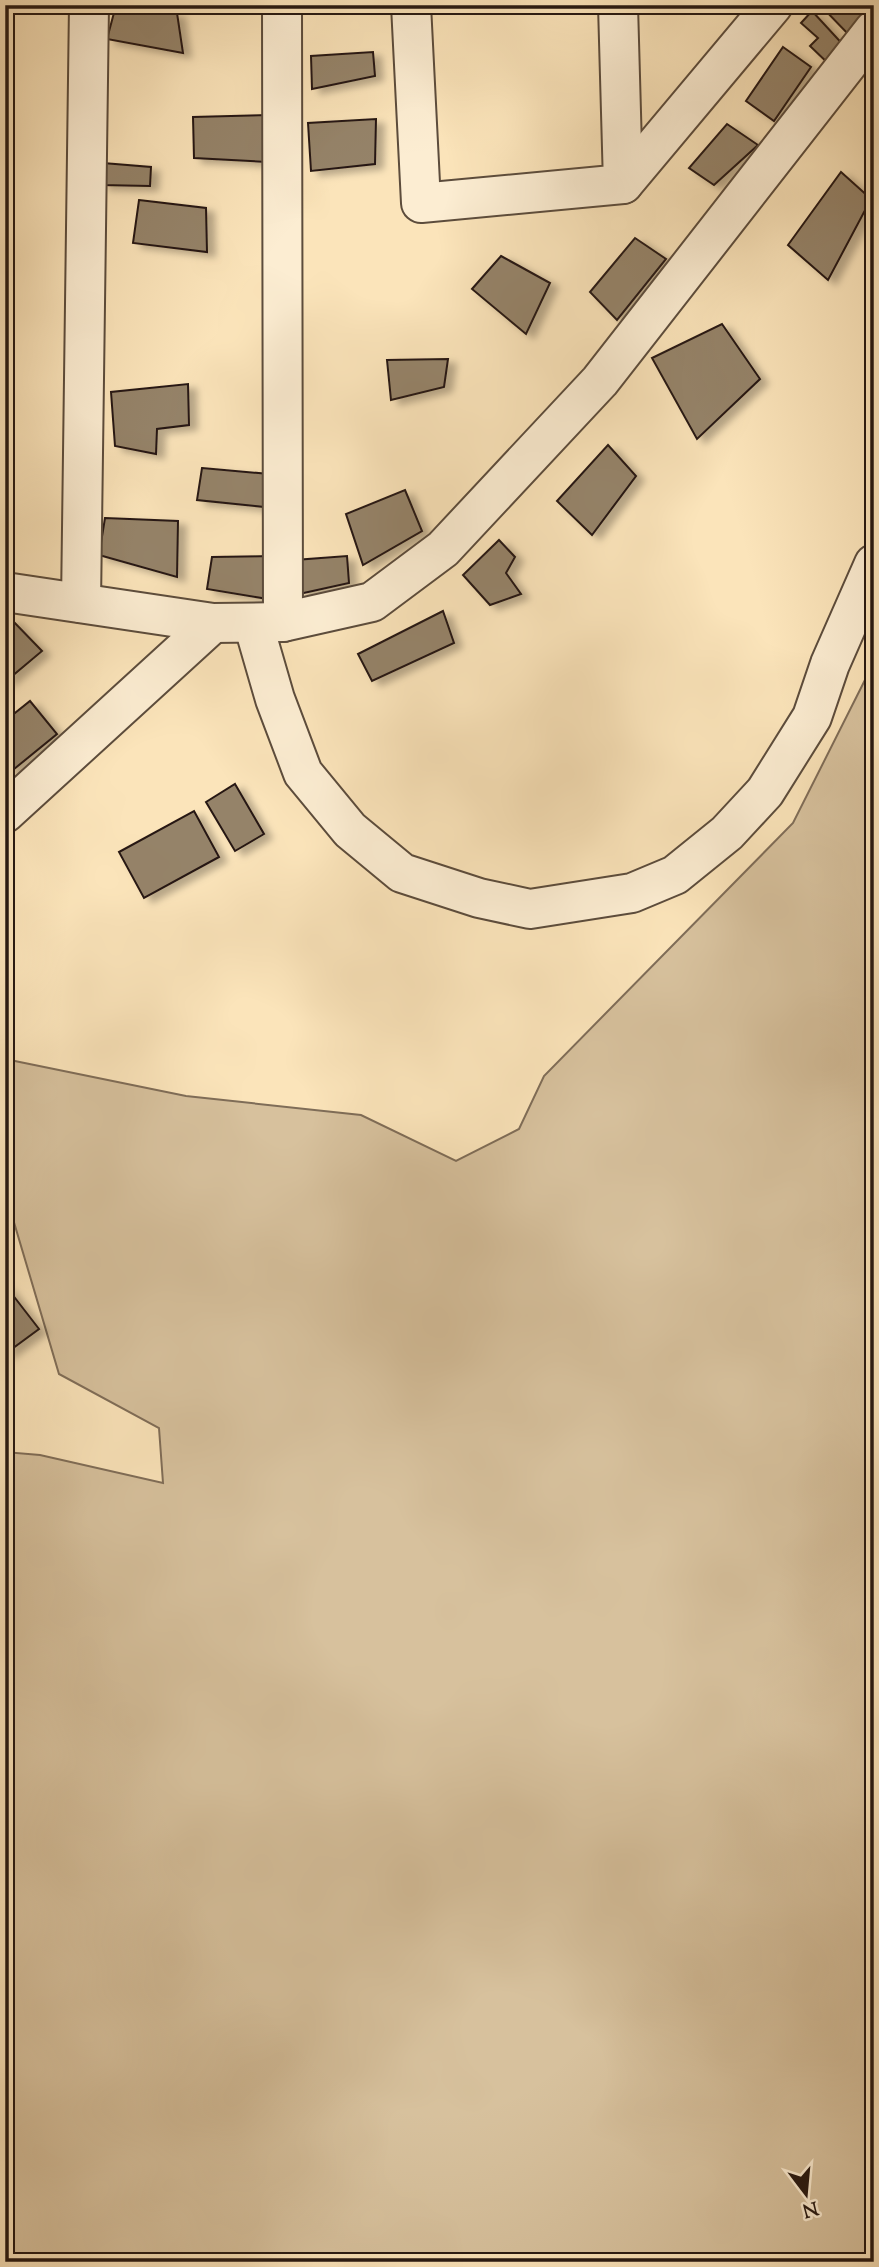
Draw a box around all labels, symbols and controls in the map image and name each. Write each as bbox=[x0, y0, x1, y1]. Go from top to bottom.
north arrow bbox=[770, 2158, 840, 2228]
text: N bbox=[799, 2193, 821, 2223]

